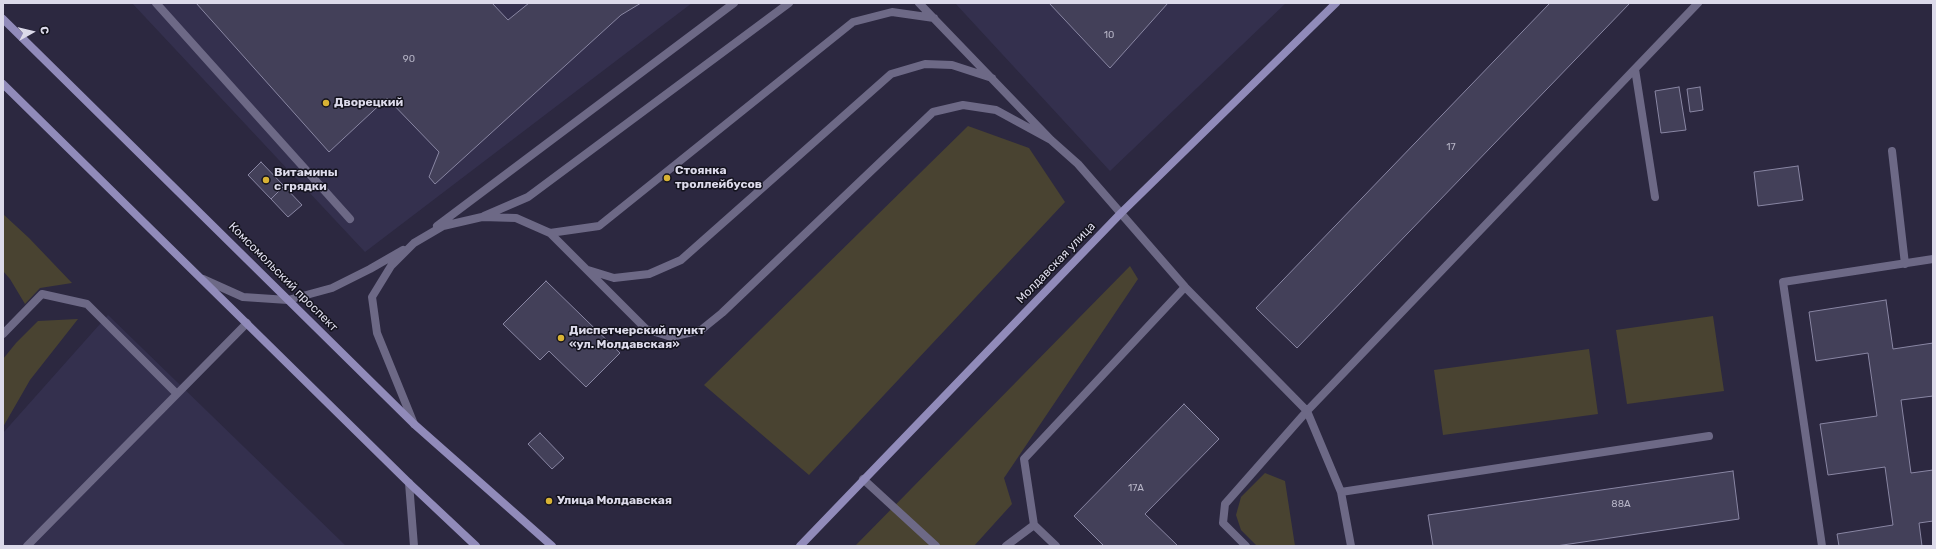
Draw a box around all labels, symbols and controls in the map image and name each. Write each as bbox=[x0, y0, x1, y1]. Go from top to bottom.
north arrow bbox=[12, 12, 52, 52]
text: С bbox=[37, 26, 51, 35]
house number: 10 bbox=[1104, 29, 1114, 41]
house number: 90 bbox=[403, 53, 415, 65]
place label: Дворецкий bbox=[334, 96, 403, 110]
marker: Дворецкий bbox=[321, 98, 331, 108]
house number: 17 bbox=[1446, 141, 1456, 153]
place label: Стоянка троллейбусов bbox=[675, 164, 762, 192]
place label: Витамины с грядки bbox=[274, 166, 338, 194]
marker: Стоянка троллейбусов bbox=[662, 173, 672, 183]
marker: Витамины с грядки bbox=[261, 175, 271, 185]
street label: Комсомольский проспект bbox=[225, 219, 341, 335]
street label: Молдавская улица bbox=[1013, 219, 1099, 307]
place label: Диспетчерский пункт «ул. Молдавская» bbox=[569, 324, 705, 352]
marker: Диспетчерский пункт «ул. Молдавская» bbox=[556, 333, 566, 343]
house number: 17А bbox=[1128, 482, 1144, 494]
place label: Улица Молдавская bbox=[557, 494, 672, 508]
marker: Улица Молдавская bbox=[544, 496, 554, 506]
house number: 88А bbox=[1611, 498, 1631, 510]

